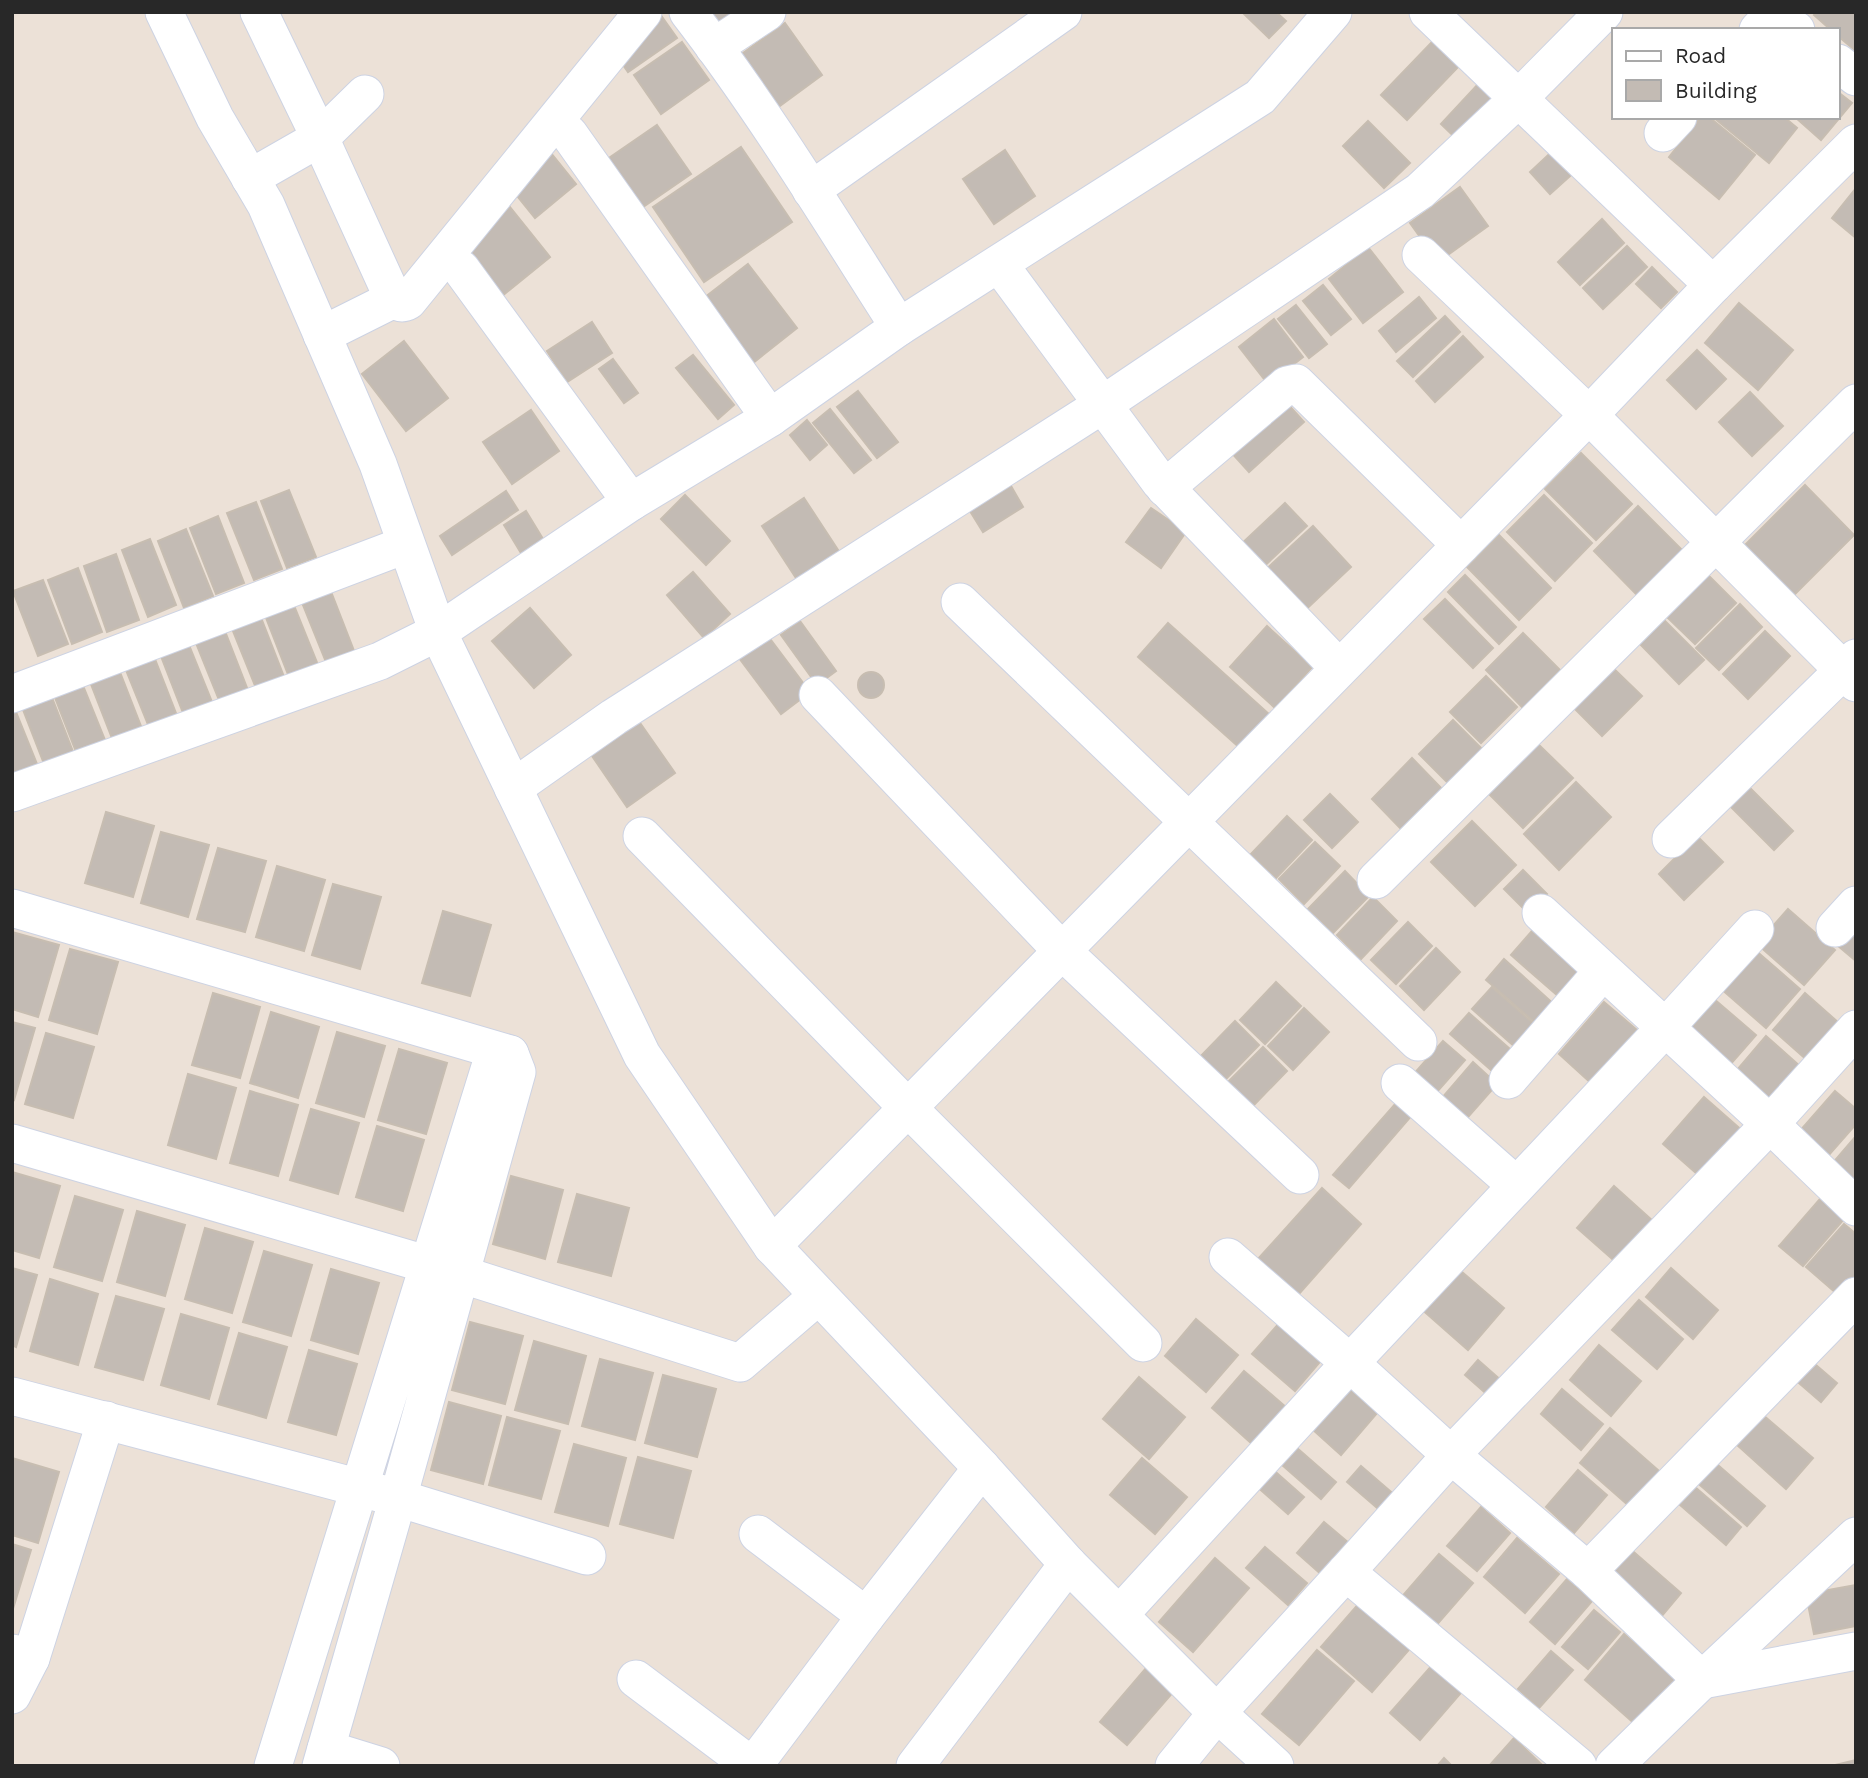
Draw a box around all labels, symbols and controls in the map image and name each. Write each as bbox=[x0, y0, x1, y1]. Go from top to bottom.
legend bbox=[1612, 28, 1840, 119]
text: Road bbox=[1675, 43, 1726, 68]
text: Building bbox=[1675, 78, 1757, 103]

